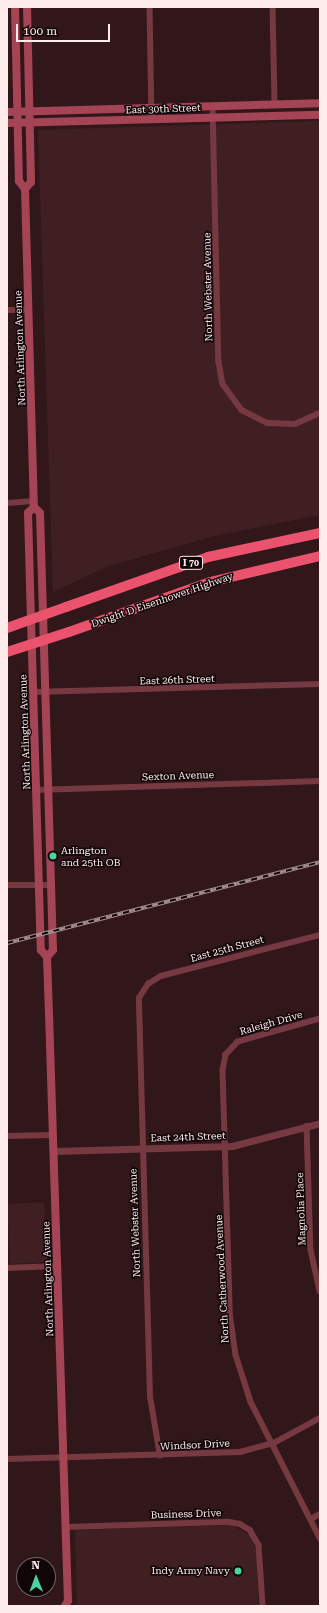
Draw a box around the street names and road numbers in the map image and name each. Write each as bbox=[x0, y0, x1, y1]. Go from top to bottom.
street label: East 30th Street bbox=[125, 102, 201, 116]
street label: North Webster Avenue bbox=[201, 232, 215, 342]
street label: North Arlington Avenue bbox=[12, 290, 28, 406]
road number: I 70 bbox=[179, 556, 203, 570]
street label: Dwight D Eisenhower Highway bbox=[89, 570, 235, 630]
street label: East 26th Street bbox=[139, 673, 215, 687]
street label: North Arlington Avenue bbox=[17, 674, 33, 790]
street label: Sexton Avenue bbox=[142, 769, 214, 783]
street label: East 25th Street bbox=[189, 933, 265, 965]
street label: Raleigh Drive bbox=[238, 1008, 304, 1038]
street label: East 24th Street bbox=[150, 1130, 226, 1144]
street label: North Webster Avenue bbox=[127, 1168, 143, 1278]
street label: Magnolia Place bbox=[294, 1172, 308, 1246]
street label: North Catherwood Avenue bbox=[213, 1214, 231, 1344]
street label: North Arlington Avenue bbox=[40, 1221, 56, 1337]
street label: Windsor Drive bbox=[160, 1437, 230, 1453]
street label: Business Drive bbox=[150, 1507, 222, 1521]

